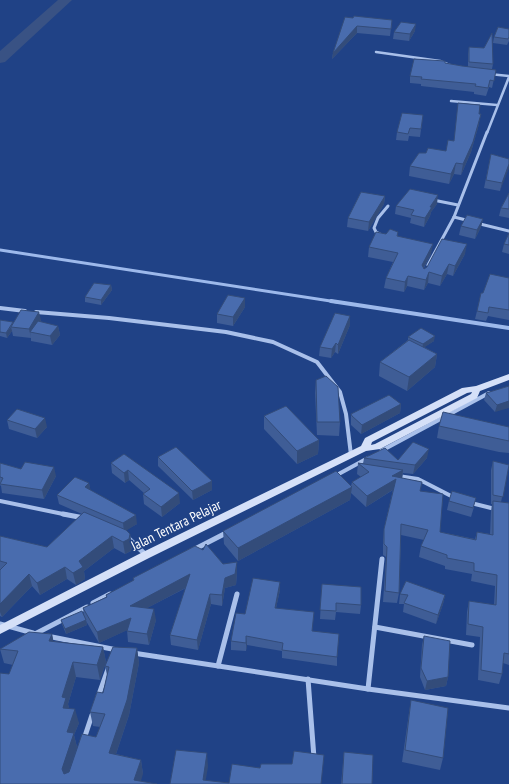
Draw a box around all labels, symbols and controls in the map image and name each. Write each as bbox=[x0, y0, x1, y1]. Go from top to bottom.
street label: Jalan Tentara Pelajar bbox=[127, 495, 224, 555]

